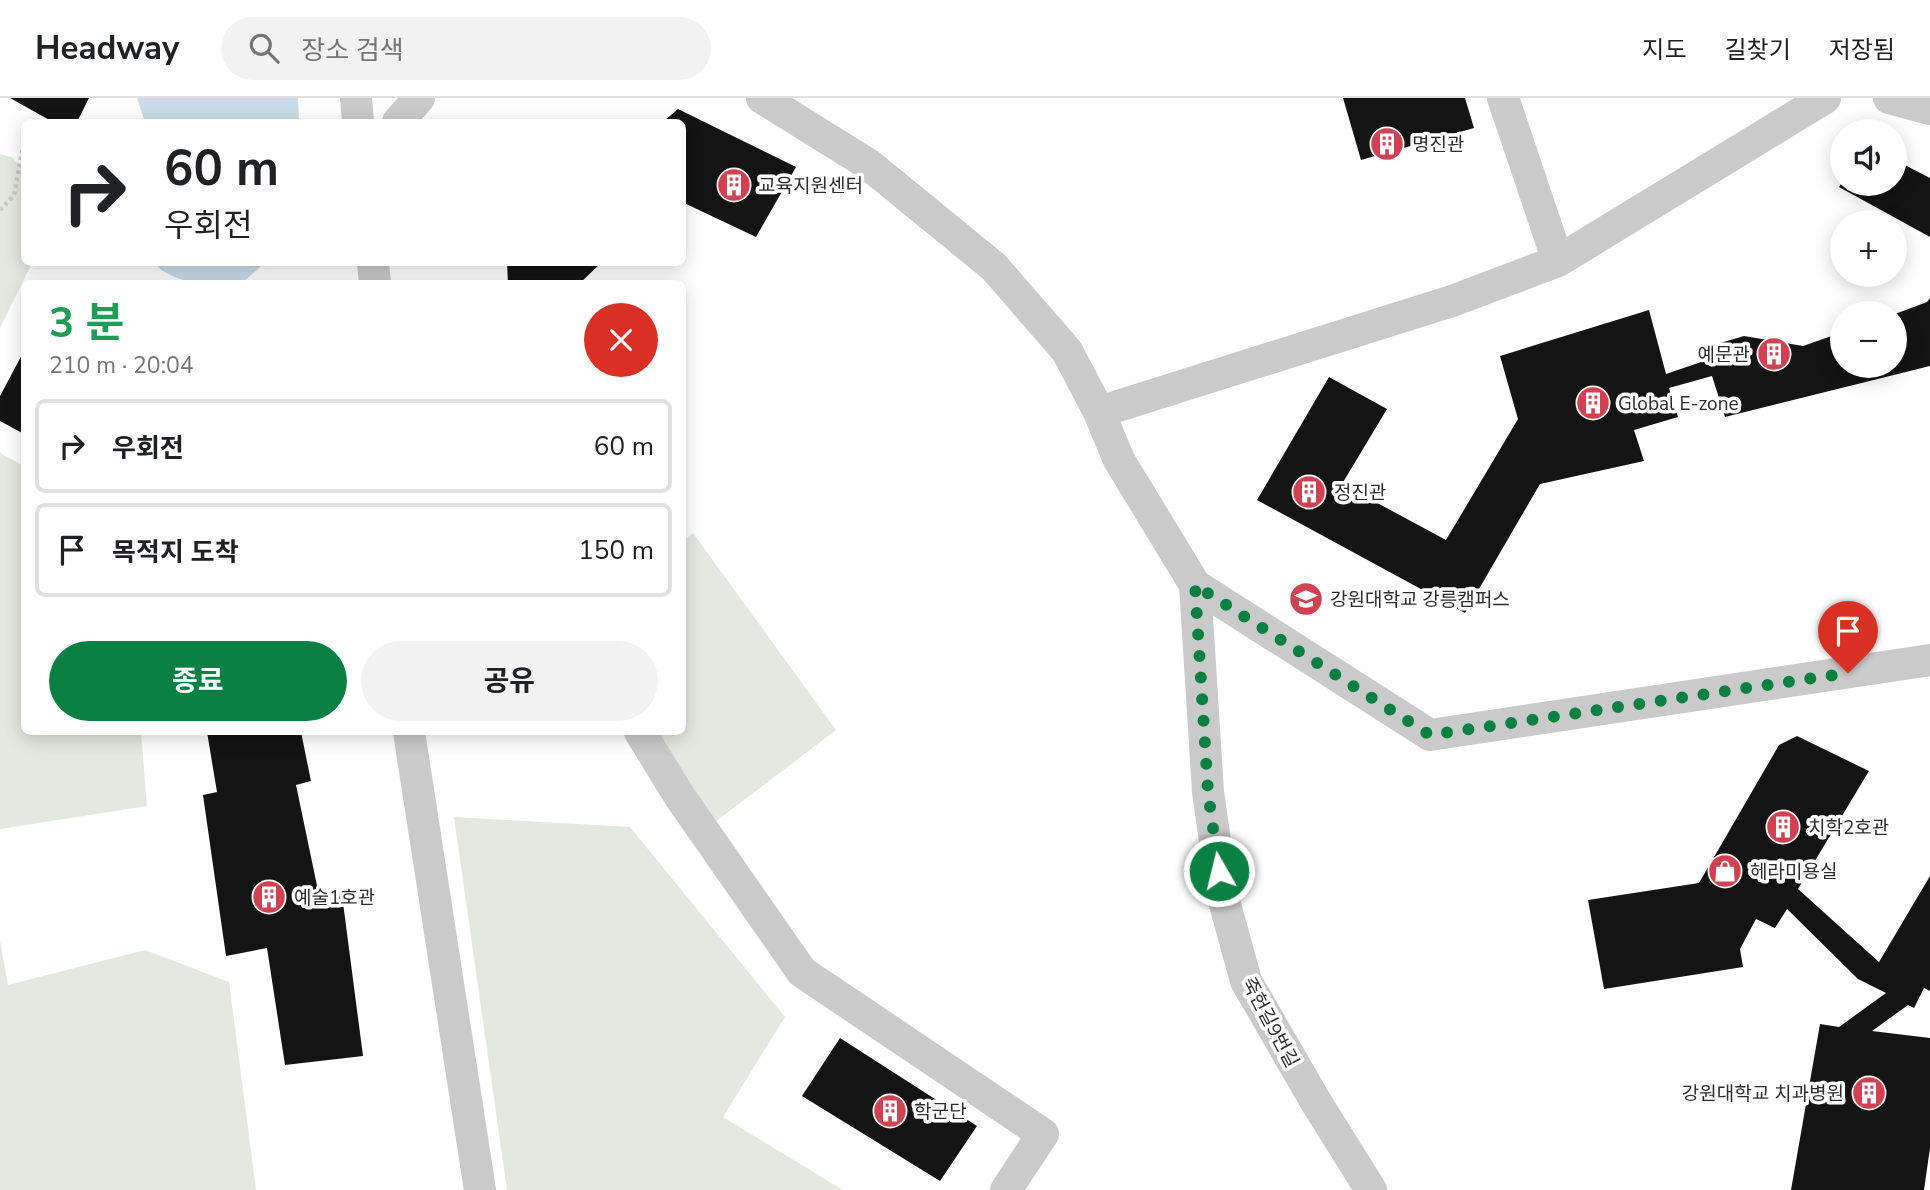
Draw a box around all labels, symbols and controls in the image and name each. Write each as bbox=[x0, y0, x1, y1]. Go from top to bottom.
search box bbox=[221, 17, 711, 80]
text: Headway bbox=[35, 26, 179, 71]
icon: search bbox=[245, 29, 283, 67]
text: 장소 검색 bbox=[301, 33, 404, 68]
text: 지도 bbox=[1642, 34, 1687, 66]
text: 길찾기 bbox=[1725, 34, 1791, 66]
text: 저장됨 bbox=[1829, 34, 1895, 66]
map controls bbox=[1830, 119, 1907, 378]
button: sound bbox=[1830, 119, 1907, 196]
building icon: 명진관 bbox=[1368, 125, 1406, 163]
place label: 명진관 bbox=[1412, 132, 1464, 158]
text: 60 m bbox=[164, 135, 279, 202]
icon: right bbox=[49, 147, 140, 238]
building icon: 교육지원센터 bbox=[715, 166, 753, 204]
place label: 교육지원센터 bbox=[758, 173, 863, 199]
text: 우회전 bbox=[164, 204, 252, 247]
button: + bbox=[1830, 210, 1907, 287]
text: 3 분 bbox=[49, 295, 124, 352]
button: − bbox=[1830, 301, 1907, 378]
button: close bbox=[584, 303, 658, 377]
building icon: 예문관 bbox=[1755, 335, 1793, 373]
place label: 예문관 bbox=[1698, 342, 1750, 368]
text: 210 m · 20:04 bbox=[49, 350, 194, 381]
building icon: Global E-zone bbox=[1574, 384, 1612, 422]
place label: Global E-zone bbox=[1618, 391, 1739, 417]
icon: right bbox=[53, 427, 91, 465]
text: 60 m bbox=[594, 429, 654, 464]
text: 우회전 bbox=[112, 431, 184, 466]
building icon: 정진관 bbox=[1290, 473, 1328, 511]
place label: 정진관 bbox=[1334, 480, 1386, 506]
icon: arrive bbox=[53, 531, 91, 569]
text: 150 m bbox=[578, 533, 654, 568]
text: 목적지 도착 bbox=[112, 535, 239, 570]
school or university icon: 강원대학교 강릉캠퍼스 bbox=[1287, 580, 1325, 618]
place label: 강원대학교 강릉캠퍼스 bbox=[1330, 587, 1510, 613]
pin bbox=[1818, 601, 1878, 673]
icon: arrive bbox=[1829, 612, 1867, 650]
button: 종료 bbox=[49, 641, 347, 721]
button: 공유 bbox=[361, 641, 658, 721]
building icon: 치학2호관 bbox=[1764, 808, 1802, 846]
place label: 치학2호관 bbox=[1808, 815, 1889, 841]
position arrow bbox=[1182, 834, 1256, 908]
shop icon: 헤라미용실 bbox=[1706, 852, 1744, 890]
place label: 헤라미용실 bbox=[1750, 859, 1837, 885]
building icon: 예술1호관 bbox=[250, 878, 288, 916]
place label: 예술1호관 bbox=[294, 885, 375, 911]
street label: 죽헌길9번길 bbox=[1235, 973, 1305, 1072]
building icon: 강원대학교 치과병원 bbox=[1850, 1074, 1888, 1112]
place label: 강원대학교 치과병원 bbox=[1682, 1081, 1844, 1107]
building icon: 학군단 bbox=[871, 1092, 909, 1130]
place label: 학군단 bbox=[914, 1099, 967, 1125]

